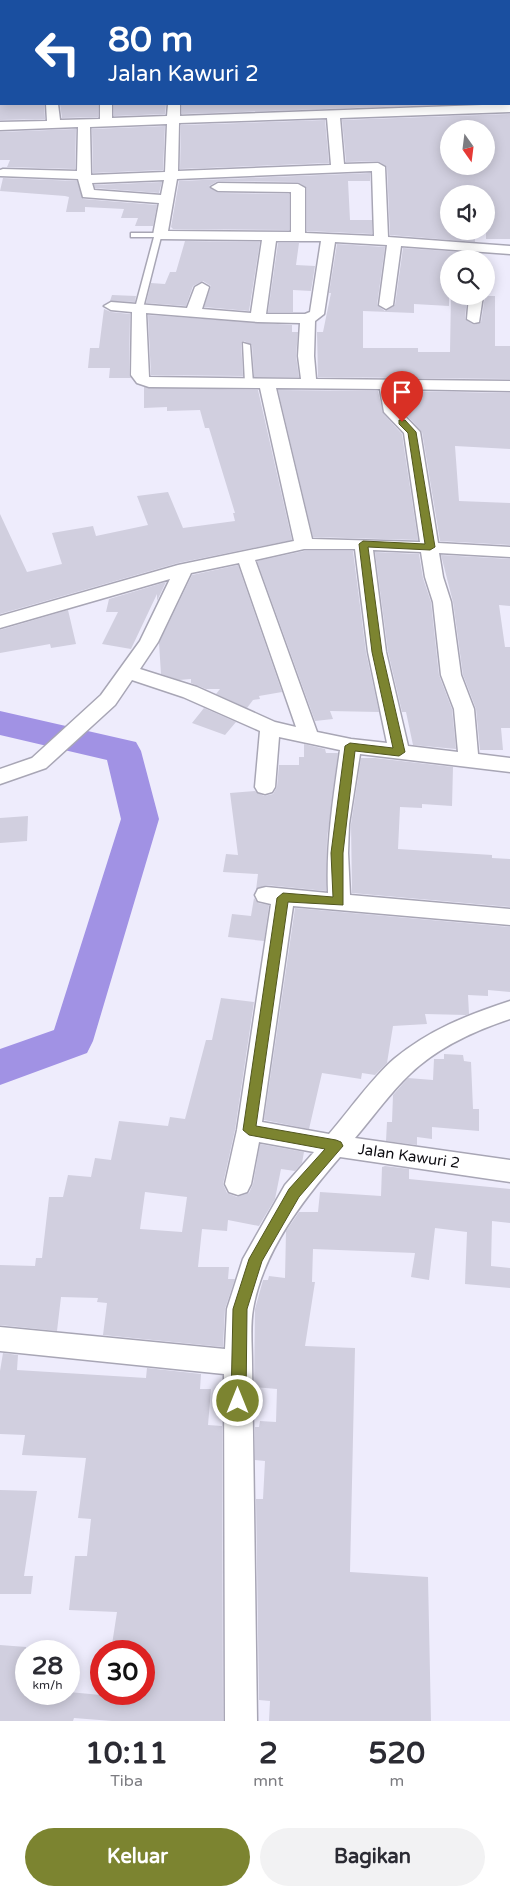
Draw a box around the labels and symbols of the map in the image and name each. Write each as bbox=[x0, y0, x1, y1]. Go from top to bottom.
north arrow bbox=[440, 120, 495, 175]
pin bbox=[381, 371, 423, 422]
street label: Jalan Kawuri 2 bbox=[357, 1140, 461, 1172]
position arrow bbox=[211, 1374, 263, 1426]
speed limit sign: 30 bbox=[90, 1640, 155, 1705]

